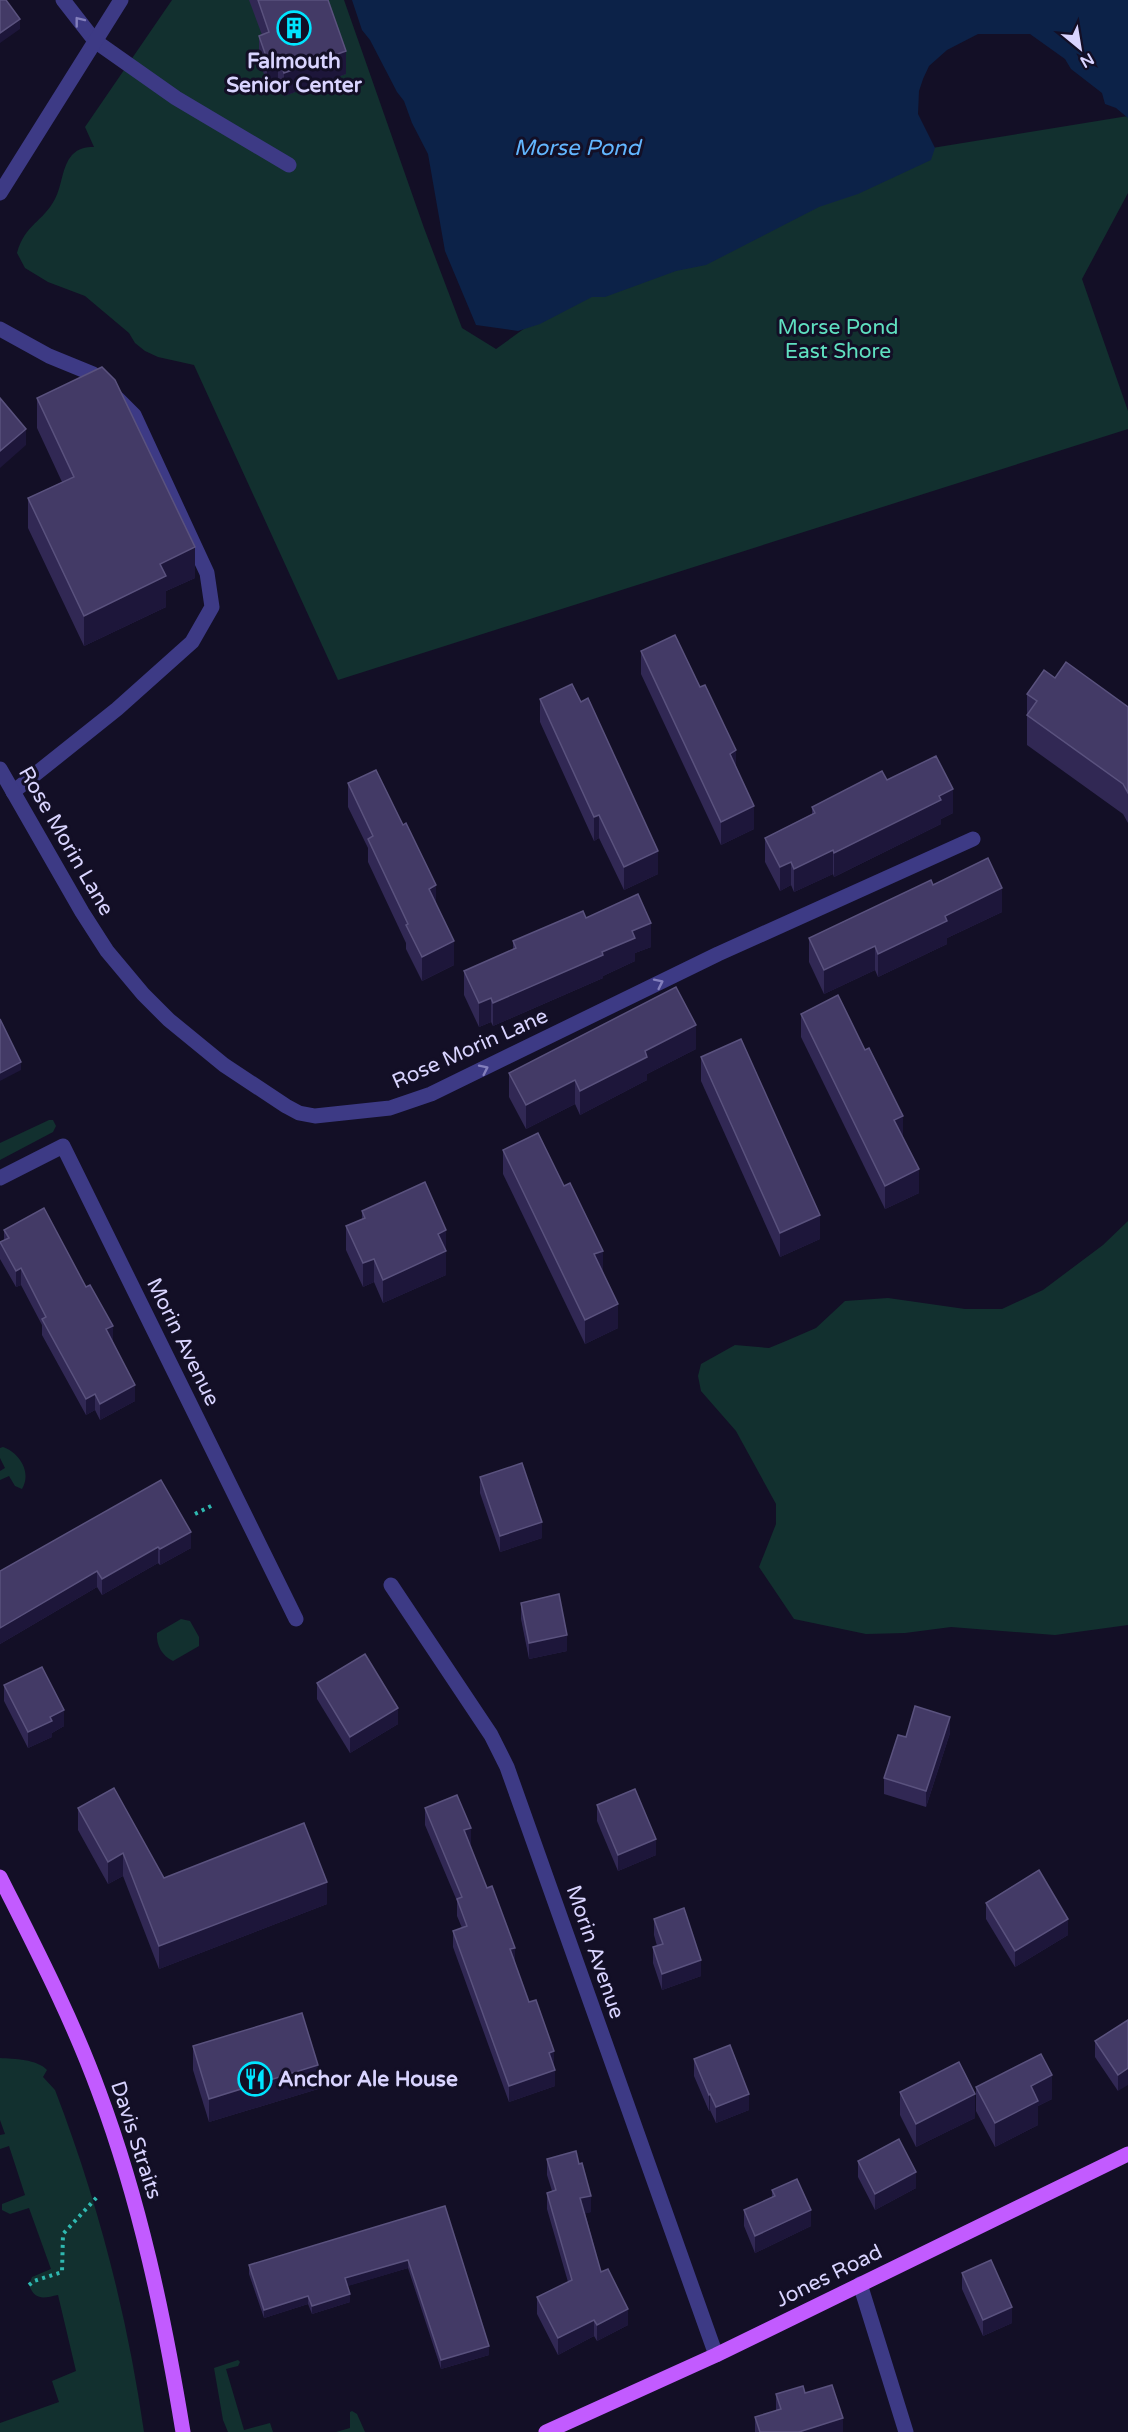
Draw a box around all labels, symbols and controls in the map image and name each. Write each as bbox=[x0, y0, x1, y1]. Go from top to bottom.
building icon: Falmouth Senior Center bbox=[276, 10, 312, 46]
one-way arrow bbox=[76, 16, 87, 27]
north arrow bbox=[1050, 18, 1110, 78]
text: N bbox=[1076, 48, 1098, 72]
place label: Falmouth Senior Center bbox=[226, 49, 363, 98]
water label: Morse Pond bbox=[514, 135, 643, 161]
park label: Morse Pond East Shore bbox=[778, 315, 898, 364]
street label: Rose Morin Lane bbox=[13, 762, 119, 920]
one-way arrow bbox=[653, 979, 664, 991]
street label: Rose Morin Lane bbox=[388, 1003, 552, 1095]
one-way arrow bbox=[478, 1064, 489, 1076]
street label: Morin Avenue bbox=[141, 1274, 225, 1410]
street label: Morin Avenue bbox=[560, 1882, 630, 2022]
restaurant icon: Anchor Ale House bbox=[237, 2061, 273, 2097]
place label: Anchor Ale House bbox=[278, 2067, 458, 2092]
street label: Davis Straits bbox=[105, 2078, 167, 2202]
street label: Jones Road bbox=[772, 2239, 886, 2313]

